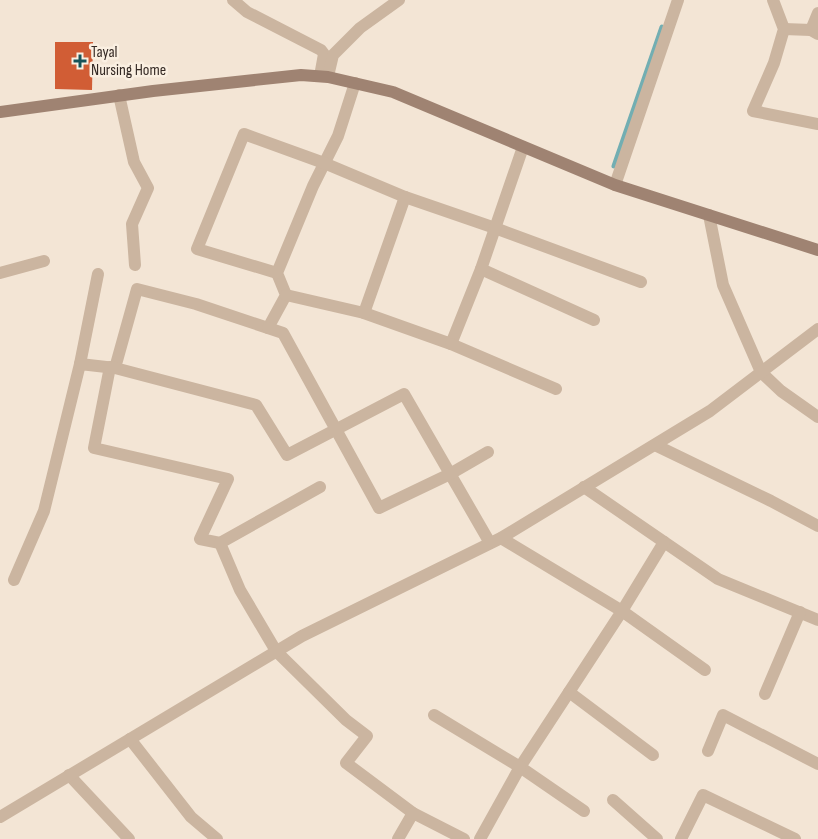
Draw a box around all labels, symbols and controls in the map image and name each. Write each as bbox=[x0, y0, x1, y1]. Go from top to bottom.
place label: Tayal Nursing Home bbox=[91, 43, 166, 80]
marker: Tayal Nursing Home bbox=[73, 54, 87, 68]

